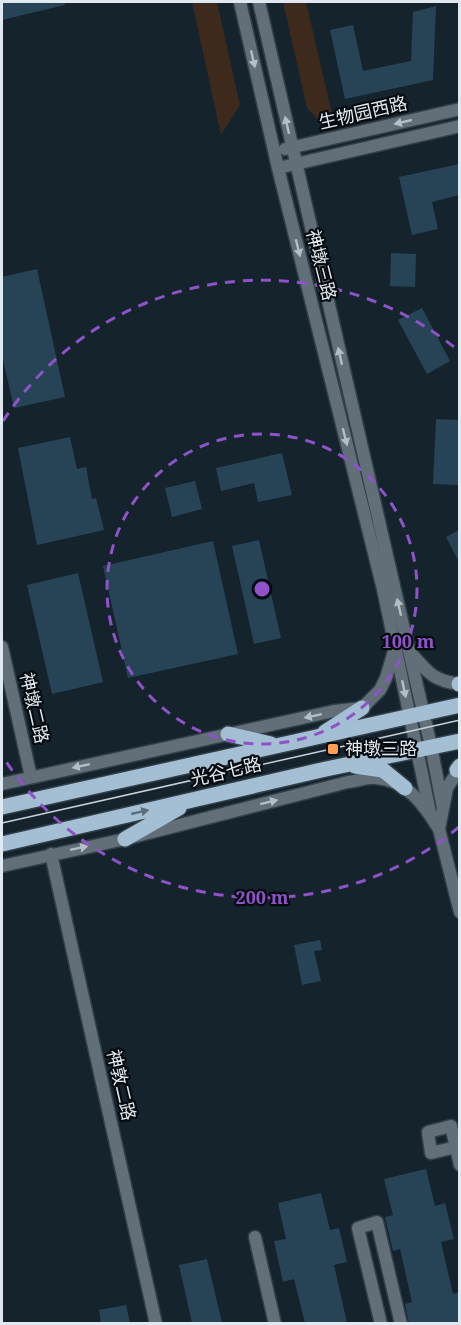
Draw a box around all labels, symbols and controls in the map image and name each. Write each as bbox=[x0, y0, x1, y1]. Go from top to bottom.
one-way arrow bbox=[249, 49, 258, 68]
street label: 生物园西路 bbox=[316, 90, 409, 134]
one-way arrow bbox=[281, 116, 291, 134]
one-way arrow bbox=[393, 118, 412, 127]
street label: 神墩三路 bbox=[302, 227, 342, 303]
one-way arrow bbox=[293, 239, 303, 257]
one-way arrow bbox=[335, 347, 345, 365]
one-way arrow bbox=[341, 428, 351, 447]
centre of rings bbox=[252, 579, 272, 599]
one-way arrow bbox=[393, 598, 403, 616]
text: 100 m bbox=[382, 629, 435, 653]
street label: 神墩二路 bbox=[15, 670, 55, 746]
one-way arrow bbox=[400, 679, 409, 698]
one-way arrow bbox=[303, 712, 322, 721]
place label: 神墩三路 bbox=[345, 736, 417, 760]
marker: 神墩三路 bbox=[326, 742, 340, 756]
street label: 光谷七路 bbox=[188, 751, 264, 791]
one-way arrow bbox=[72, 762, 90, 772]
one-way arrow bbox=[259, 797, 278, 807]
one-way arrow bbox=[131, 807, 150, 816]
one-way arrow bbox=[70, 843, 89, 852]
text: 200 m bbox=[236, 885, 289, 909]
street label: 神敦二路 bbox=[102, 1047, 142, 1123]

